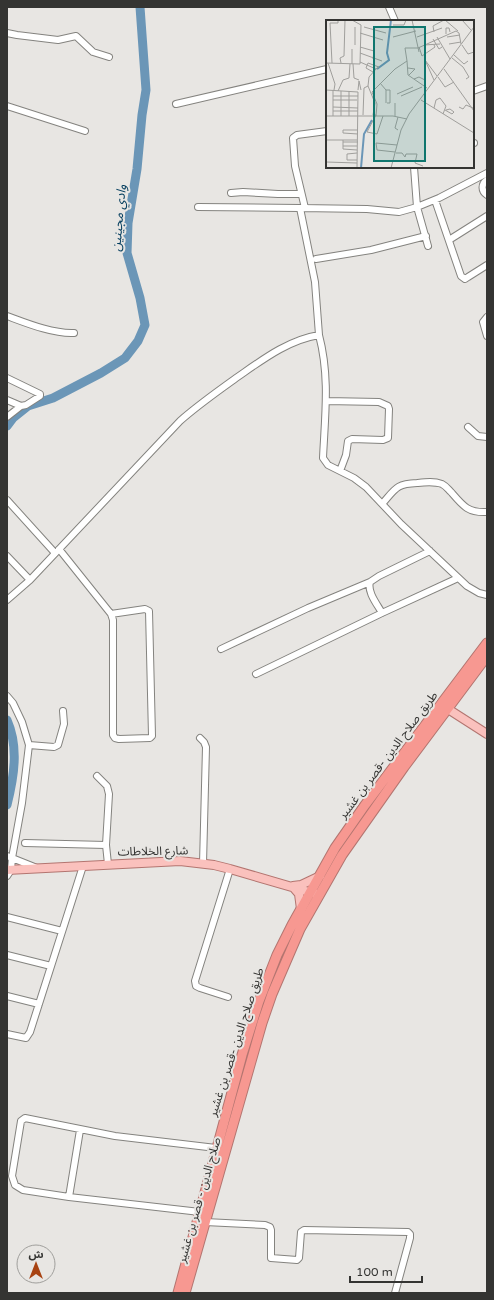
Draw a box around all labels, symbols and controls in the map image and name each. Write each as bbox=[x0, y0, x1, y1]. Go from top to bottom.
inset map bbox=[326, 20, 474, 168]
water label: وادي مجينين bbox=[108, 184, 132, 252]
street label: طريق صلاح الدين -قصر بن غشير bbox=[335, 689, 442, 823]
street label: شارع الخلاطات bbox=[117, 843, 189, 861]
street label: طريق صلاح الدين -قصر بن غشير bbox=[205, 966, 269, 1120]
street label: صلاح الدين - قصر بن غشير bbox=[174, 1136, 226, 1266]
north arrow bbox=[16, 1244, 56, 1284]
text: ش bbox=[28, 1248, 44, 1261]
scale bar bbox=[350, 1258, 422, 1284]
text: 100 m bbox=[356, 1265, 393, 1279]

